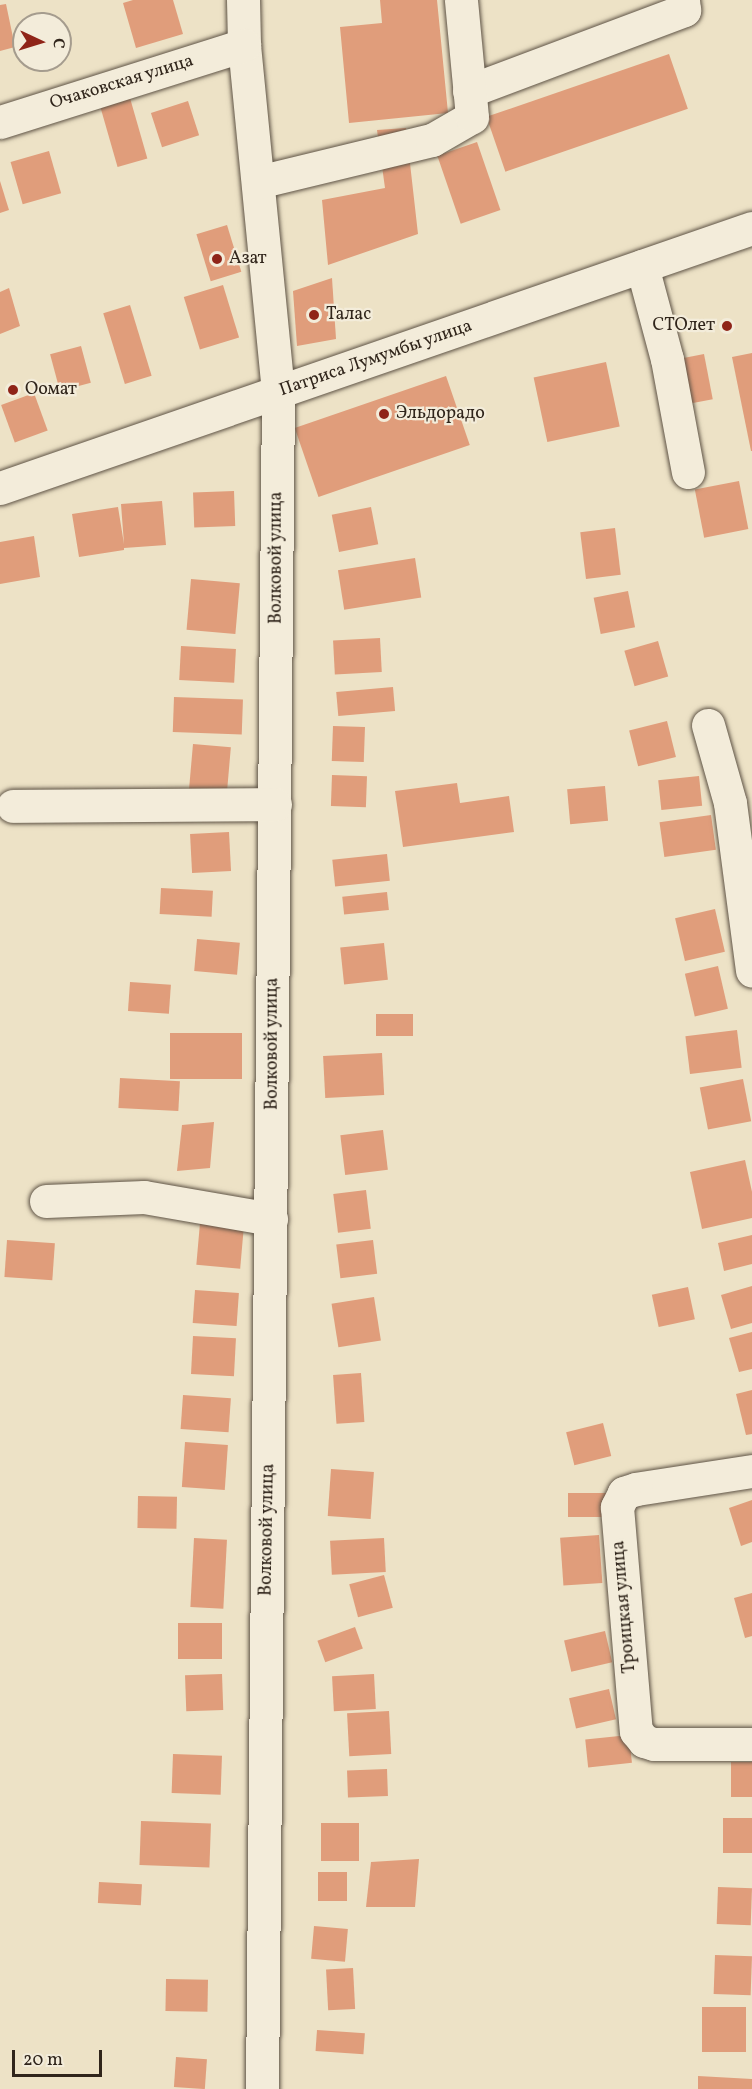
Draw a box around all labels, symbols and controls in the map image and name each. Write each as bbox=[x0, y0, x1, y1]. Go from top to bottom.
north arrow bbox=[12, 12, 72, 72]
text: С bbox=[47, 37, 69, 49]
street label: Очаковская улица bbox=[47, 51, 197, 115]
place label: Азат bbox=[229, 248, 267, 270]
marker: Азат bbox=[210, 252, 224, 266]
place label: Талас bbox=[326, 304, 371, 326]
marker: Талас bbox=[307, 308, 321, 322]
place label: СТОлет bbox=[652, 315, 715, 337]
street label: Патриса Лумумбы улица bbox=[276, 316, 476, 402]
marker: СТОлет bbox=[720, 319, 734, 333]
place label: Оомат bbox=[25, 379, 77, 401]
marker: Оомат bbox=[6, 383, 20, 397]
place label: Эльдорадо bbox=[396, 403, 485, 425]
marker: Эльдорадо bbox=[377, 407, 391, 421]
street label: Волковой улица bbox=[266, 492, 288, 624]
street label: Волковой улица bbox=[262, 978, 284, 1110]
street label: Волковой улица bbox=[256, 1463, 280, 1597]
street label: Троицкая улица bbox=[608, 1540, 642, 1674]
scale bar bbox=[15, 2038, 105, 2076]
text: 20 m bbox=[23, 2048, 63, 2073]

